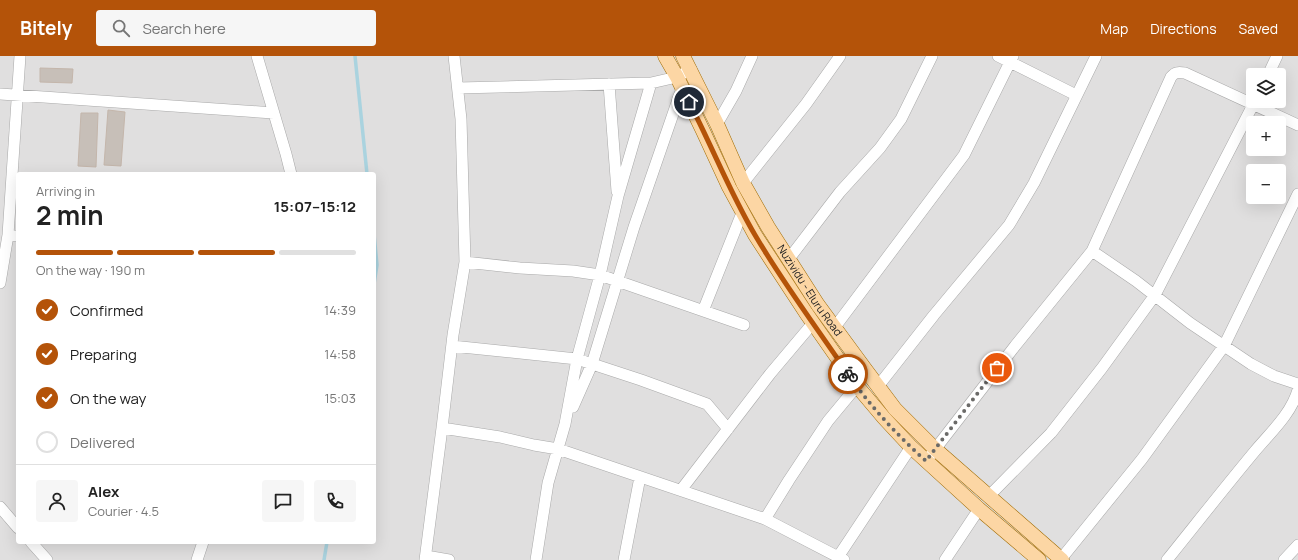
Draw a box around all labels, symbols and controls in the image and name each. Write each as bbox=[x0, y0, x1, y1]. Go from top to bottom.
search box bbox=[96, 10, 376, 46]
text: Bitely bbox=[20, 15, 72, 41]
icon: search bbox=[110, 17, 132, 39]
text: Search here bbox=[142, 18, 226, 39]
text: Map bbox=[1100, 19, 1128, 38]
text: Directions bbox=[1150, 19, 1217, 38]
text: Saved bbox=[1239, 19, 1278, 38]
map controls bbox=[1246, 68, 1286, 204]
button: layers bbox=[1246, 68, 1286, 108]
pin bbox=[672, 85, 706, 119]
icon: home bbox=[678, 91, 700, 113]
button: + bbox=[1246, 116, 1286, 156]
button: − bbox=[1246, 164, 1286, 204]
text: Arriving in bbox=[36, 182, 95, 200]
text: 15:07–15:12 bbox=[274, 196, 356, 217]
text: 2 min bbox=[36, 197, 104, 233]
street label: Nuzividu - Eluru Road bbox=[774, 242, 846, 339]
text: On the way · 190 m bbox=[36, 261, 145, 279]
icon: check bbox=[36, 299, 58, 321]
text: Confirmed bbox=[70, 300, 143, 321]
text: 14:39 bbox=[324, 301, 356, 319]
icon: check bbox=[36, 343, 58, 365]
text: Preparing bbox=[70, 344, 137, 365]
text: 14:58 bbox=[324, 345, 356, 363]
pin bbox=[980, 351, 1014, 385]
courier bbox=[828, 354, 868, 394]
icon: bag bbox=[986, 357, 1008, 379]
icon: bike bbox=[837, 363, 859, 385]
icon: check bbox=[36, 387, 58, 409]
text: On the way bbox=[70, 388, 146, 409]
text: 15:03 bbox=[324, 389, 356, 407]
text: Delivered bbox=[70, 432, 135, 453]
button: person bbox=[36, 480, 78, 522]
button: chat bbox=[262, 480, 304, 522]
button: phone bbox=[314, 480, 356, 522]
text: Alex bbox=[88, 481, 119, 502]
text: Courier · 4.5 bbox=[88, 502, 159, 520]

